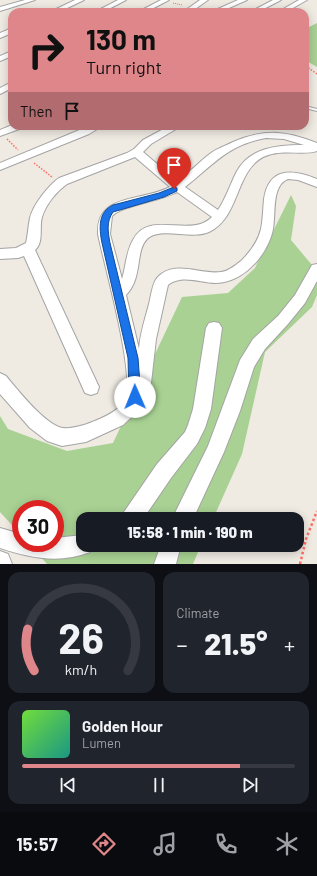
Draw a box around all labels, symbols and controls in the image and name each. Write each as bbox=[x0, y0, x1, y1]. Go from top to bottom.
text: 130 m bbox=[86, 22, 156, 56]
icon: right bbox=[20, 24, 72, 76]
text: Turn right bbox=[86, 56, 162, 78]
icon: arrive bbox=[61, 100, 83, 122]
text: Then bbox=[20, 102, 53, 120]
pin bbox=[157, 148, 191, 189]
icon: arrive bbox=[163, 154, 185, 176]
position arrow bbox=[114, 376, 156, 418]
speed limit sign: 30 bbox=[12, 500, 64, 552]
text: 15:58 · 1 min · 190 m bbox=[127, 523, 253, 541]
text: Climate bbox=[177, 605, 220, 621]
text: 26 bbox=[58, 611, 104, 661]
text: 21.5° bbox=[204, 625, 267, 661]
text: − bbox=[177, 631, 188, 657]
text: + bbox=[284, 631, 295, 657]
text: km/h bbox=[65, 660, 97, 677]
text: Golden Hour bbox=[82, 717, 163, 735]
text: Lumen bbox=[82, 735, 121, 751]
icon: previous bbox=[57, 774, 79, 796]
icon: pause bbox=[148, 774, 170, 796]
icon: next bbox=[239, 774, 261, 796]
icon: directions bbox=[90, 830, 118, 858]
icon: music bbox=[151, 830, 179, 858]
icon: phone bbox=[212, 830, 240, 858]
icon: climate bbox=[273, 830, 301, 858]
text: 15:57 bbox=[16, 833, 58, 855]

